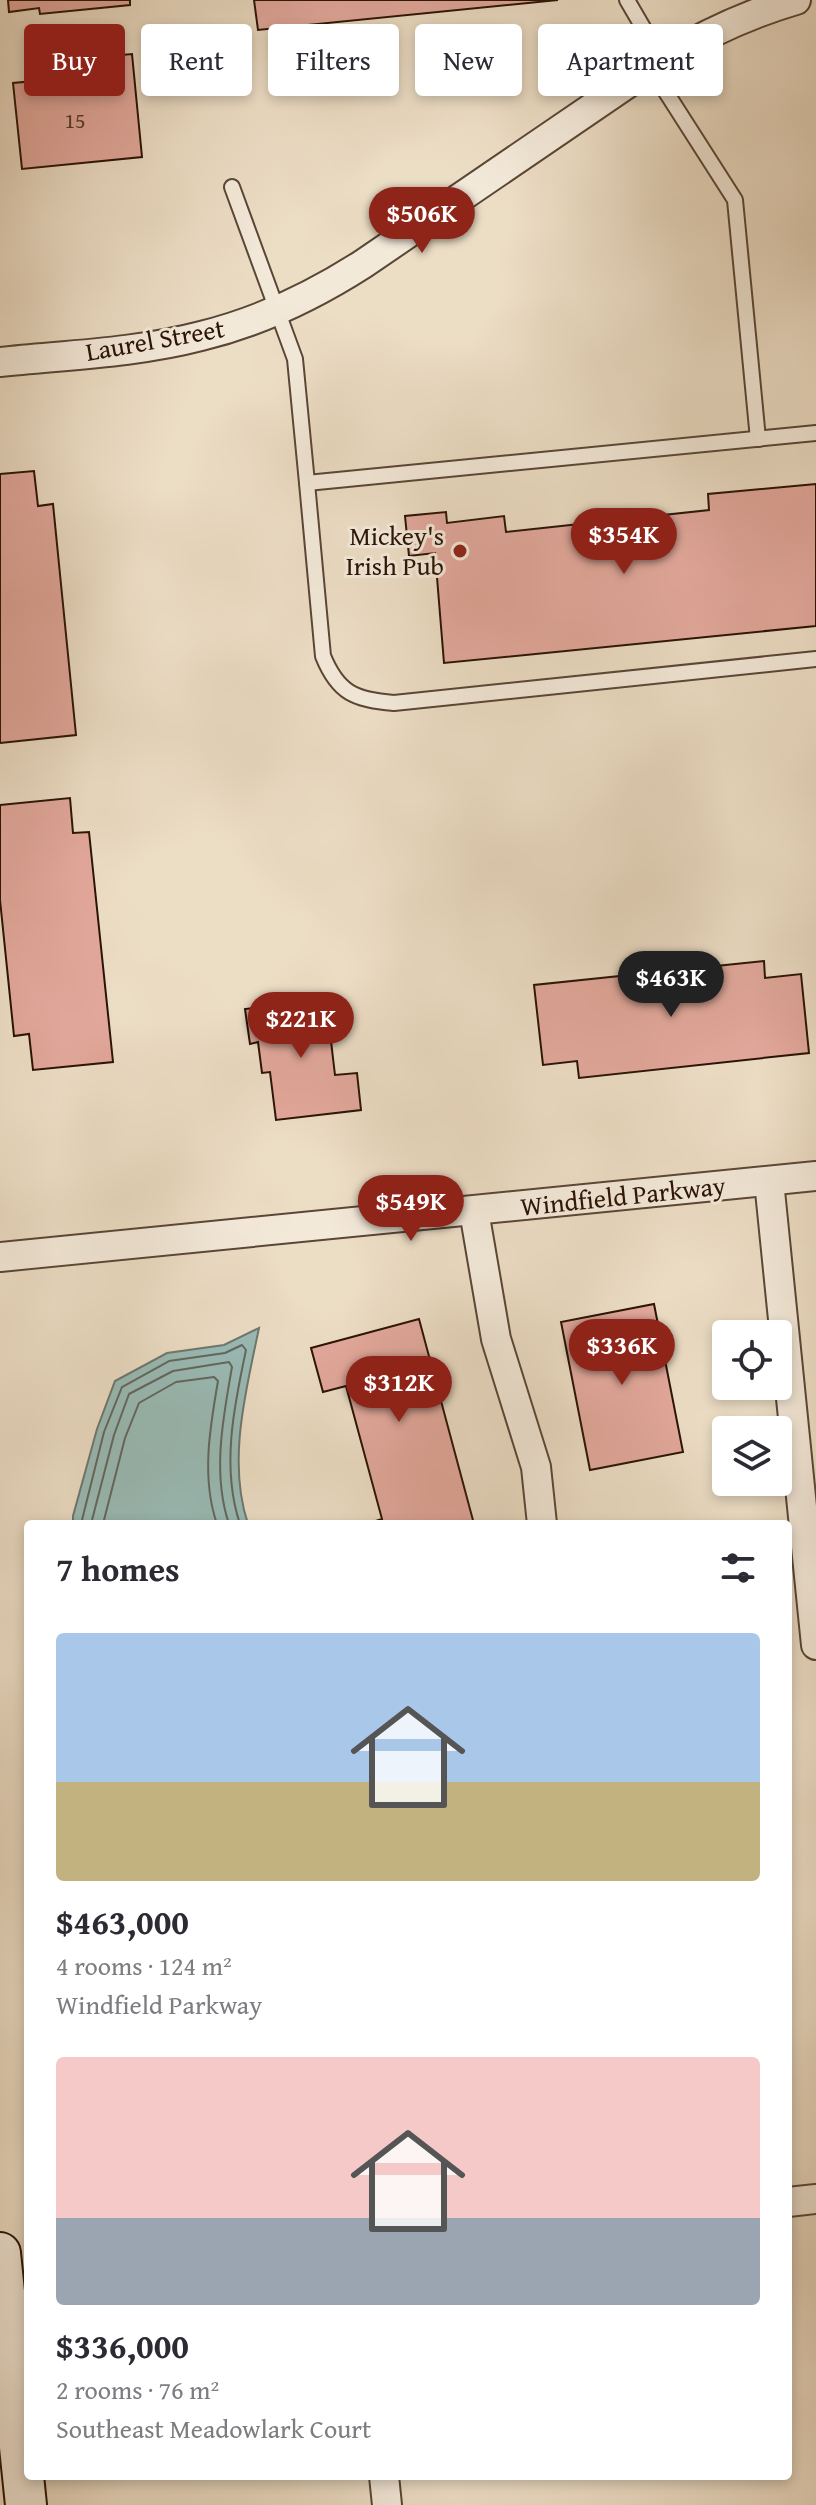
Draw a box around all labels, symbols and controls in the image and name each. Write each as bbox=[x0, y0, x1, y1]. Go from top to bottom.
chip: Buy bbox=[24, 24, 125, 96]
chip: Rent bbox=[141, 24, 252, 96]
chip: Filters bbox=[268, 24, 399, 96]
chip: New bbox=[415, 24, 522, 96]
chip: Apartment bbox=[538, 24, 723, 96]
house number: 15 bbox=[64, 104, 86, 136]
pin: $506K bbox=[366, 187, 478, 255]
text: $506K bbox=[387, 193, 457, 232]
street label: Laurel Street bbox=[82, 308, 227, 371]
pin: $354K bbox=[568, 508, 680, 576]
text: $354K bbox=[589, 514, 659, 553]
place label: Mickey's Irish Pub bbox=[346, 516, 444, 585]
marker: Mickey's Irish Pub bbox=[451, 542, 469, 560]
pin: $463K bbox=[615, 951, 727, 1019]
text: $463K bbox=[636, 957, 706, 996]
pin: $221K bbox=[245, 992, 357, 1060]
text: $221K bbox=[266, 998, 336, 1037]
street label: Windfield Parkway bbox=[518, 1165, 728, 1226]
pin: $549K bbox=[355, 1175, 467, 1243]
text: $549K bbox=[376, 1181, 446, 1220]
pin: $336K bbox=[566, 1319, 678, 1387]
map controls bbox=[712, 1320, 792, 1496]
button: locate bbox=[712, 1320, 792, 1400]
text: $336K bbox=[587, 1325, 657, 1364]
pin: $312K bbox=[343, 1356, 455, 1424]
text: $312K bbox=[364, 1362, 434, 1401]
button: layers bbox=[712, 1416, 792, 1496]
text: 7 homes bbox=[56, 1544, 180, 1593]
icon: filters bbox=[716, 1546, 760, 1590]
icon: home bbox=[336, 1685, 480, 1829]
text: $463,000 bbox=[56, 1897, 189, 1946]
text: 4 rooms · 124 m² bbox=[56, 1946, 232, 1985]
text: Windfield Parkway bbox=[56, 1985, 262, 2024]
icon: home bbox=[336, 2109, 480, 2253]
text: $336,000 bbox=[56, 2321, 189, 2370]
text: 2 rooms · 76 m² bbox=[56, 2370, 219, 2409]
text: Southeast Meadowlark Court bbox=[56, 2409, 371, 2448]

